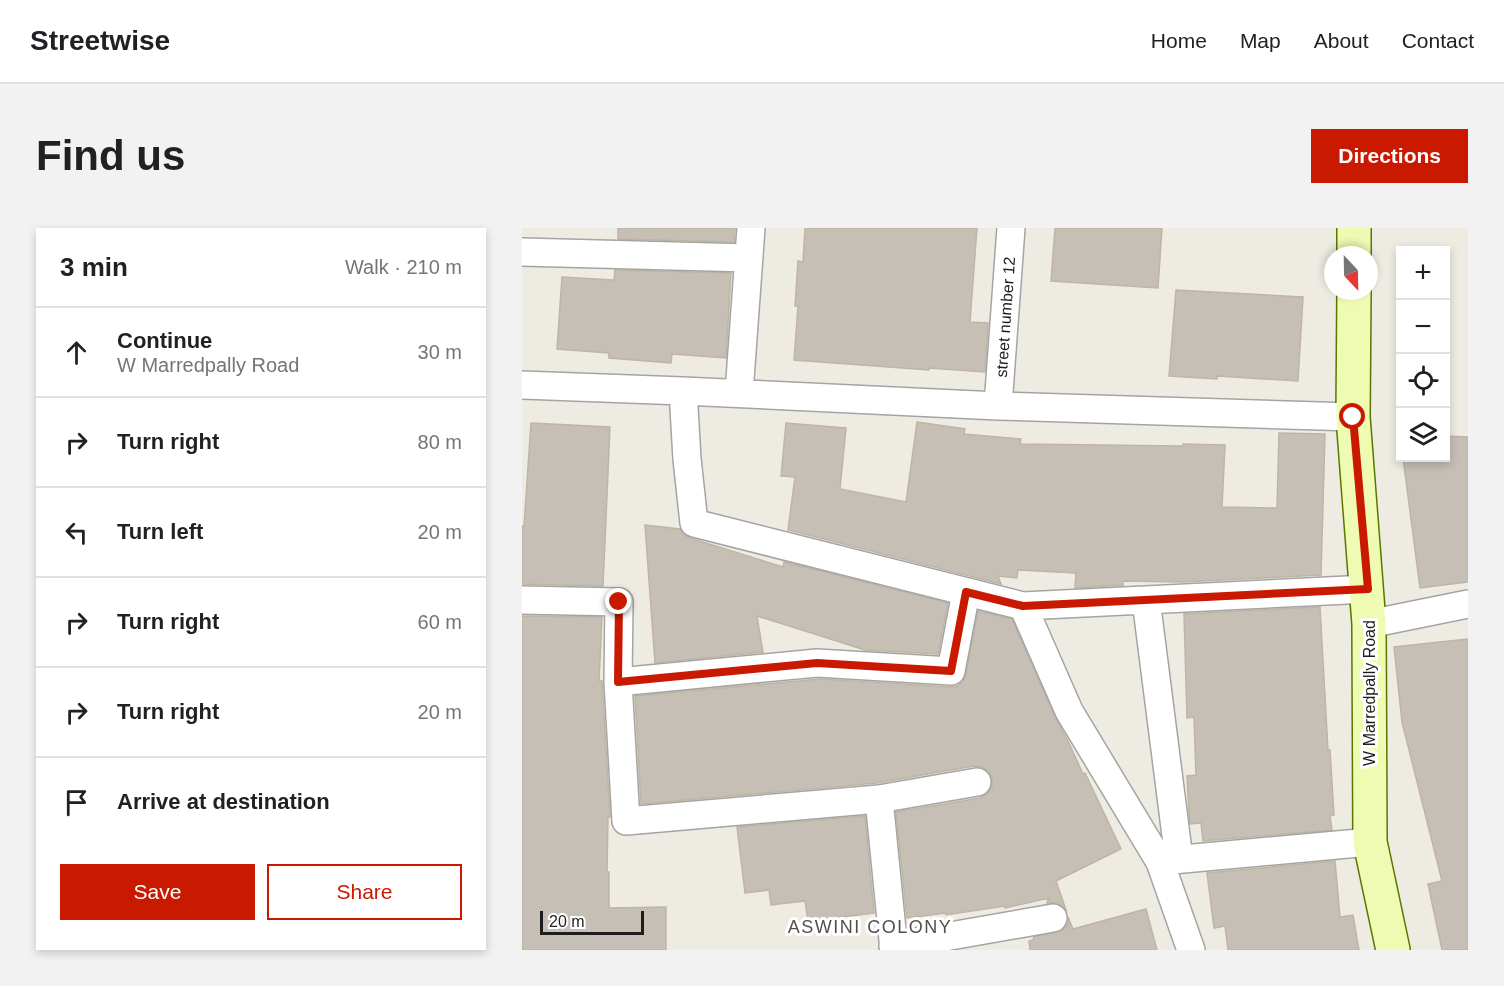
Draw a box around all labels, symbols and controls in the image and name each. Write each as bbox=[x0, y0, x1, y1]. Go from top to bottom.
text: Streetwise bbox=[30, 25, 170, 56]
text: Home bbox=[1151, 29, 1207, 52]
text: Map bbox=[1240, 29, 1281, 52]
text: About bbox=[1314, 29, 1369, 52]
text: Contact bbox=[1402, 29, 1474, 52]
button: Directions bbox=[1311, 129, 1468, 183]
text: Find us bbox=[36, 132, 185, 179]
north arrow bbox=[1324, 246, 1378, 300]
map controls bbox=[1396, 246, 1450, 462]
button: + bbox=[1396, 246, 1450, 300]
text: 3 min bbox=[60, 252, 128, 282]
text: Walk · 210 m bbox=[345, 256, 462, 278]
street label: street number 12 bbox=[993, 256, 1018, 378]
button: − bbox=[1396, 300, 1450, 354]
text: Continue bbox=[117, 328, 212, 353]
icon: ahead bbox=[60, 336, 93, 369]
text: 30 m bbox=[418, 341, 462, 363]
text: W Marredpally Road bbox=[117, 354, 299, 376]
button: locate bbox=[1396, 354, 1450, 408]
route start bbox=[1339, 403, 1365, 429]
button: layers bbox=[1396, 408, 1450, 462]
icon: right bbox=[60, 426, 93, 459]
text: Turn right bbox=[117, 429, 219, 454]
text: 80 m bbox=[418, 431, 462, 453]
icon: left bbox=[60, 516, 93, 549]
text: Turn left bbox=[117, 519, 203, 544]
text: 20 m bbox=[418, 521, 462, 543]
route end bbox=[605, 588, 631, 614]
icon: right bbox=[60, 606, 93, 639]
text: Turn right bbox=[117, 609, 219, 634]
text: 60 m bbox=[418, 611, 462, 633]
street label: W Marredpally Road bbox=[1361, 620, 1378, 766]
icon: right bbox=[60, 696, 93, 729]
text: Turn right bbox=[117, 699, 219, 724]
text: 20 m bbox=[418, 701, 462, 723]
icon: arrive bbox=[60, 786, 93, 819]
text: Arrive at destination bbox=[117, 789, 330, 814]
button: Save bbox=[60, 864, 255, 920]
button: Share bbox=[267, 864, 462, 920]
scale bar bbox=[540, 908, 644, 936]
text: 20 m bbox=[549, 913, 585, 930]
district label: ASWINI COLONY bbox=[788, 917, 952, 937]

